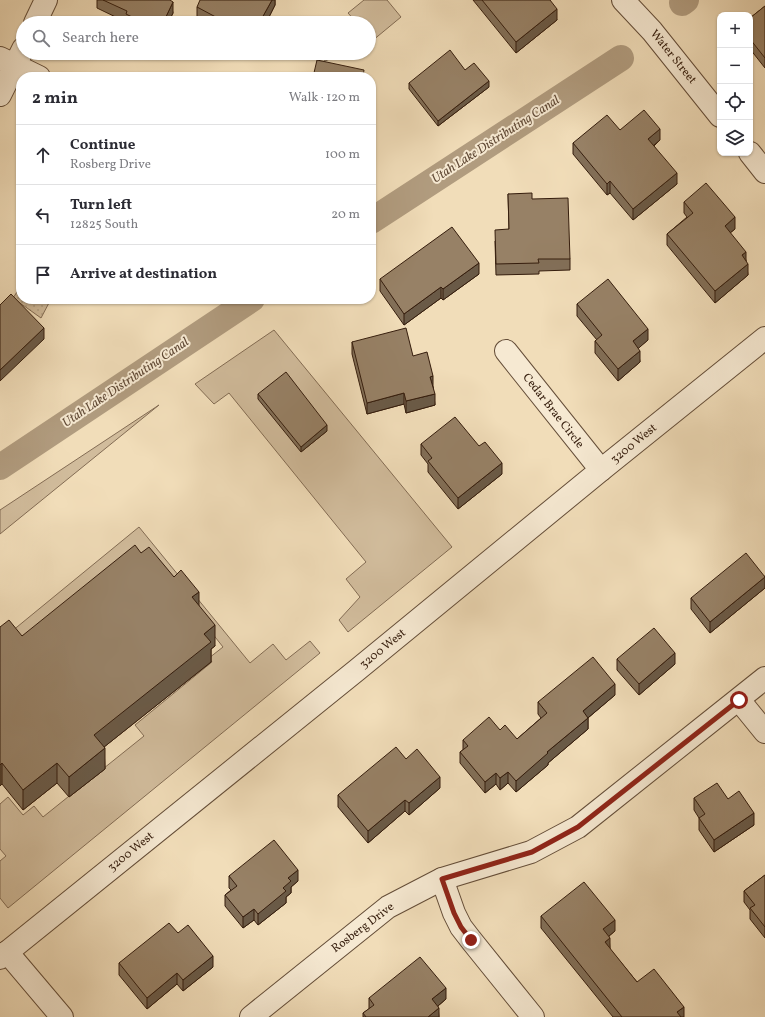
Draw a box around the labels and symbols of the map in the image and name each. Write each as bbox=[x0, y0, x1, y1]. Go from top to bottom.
street label: Water Street bbox=[646, 26, 700, 88]
water label: Utah Lake Distributing Canal bbox=[429, 91, 564, 188]
water label: Utah Lake Distributing Canal bbox=[59, 333, 194, 432]
street label: Cedar Brae Circle bbox=[519, 370, 588, 452]
street label: 3200 West bbox=[607, 420, 661, 468]
street label: 3200 West bbox=[356, 625, 410, 673]
route start bbox=[730, 691, 748, 709]
street label: 3200 West bbox=[104, 828, 158, 876]
street label: Rosberg Drive bbox=[328, 899, 398, 957]
route end bbox=[462, 931, 480, 949]

